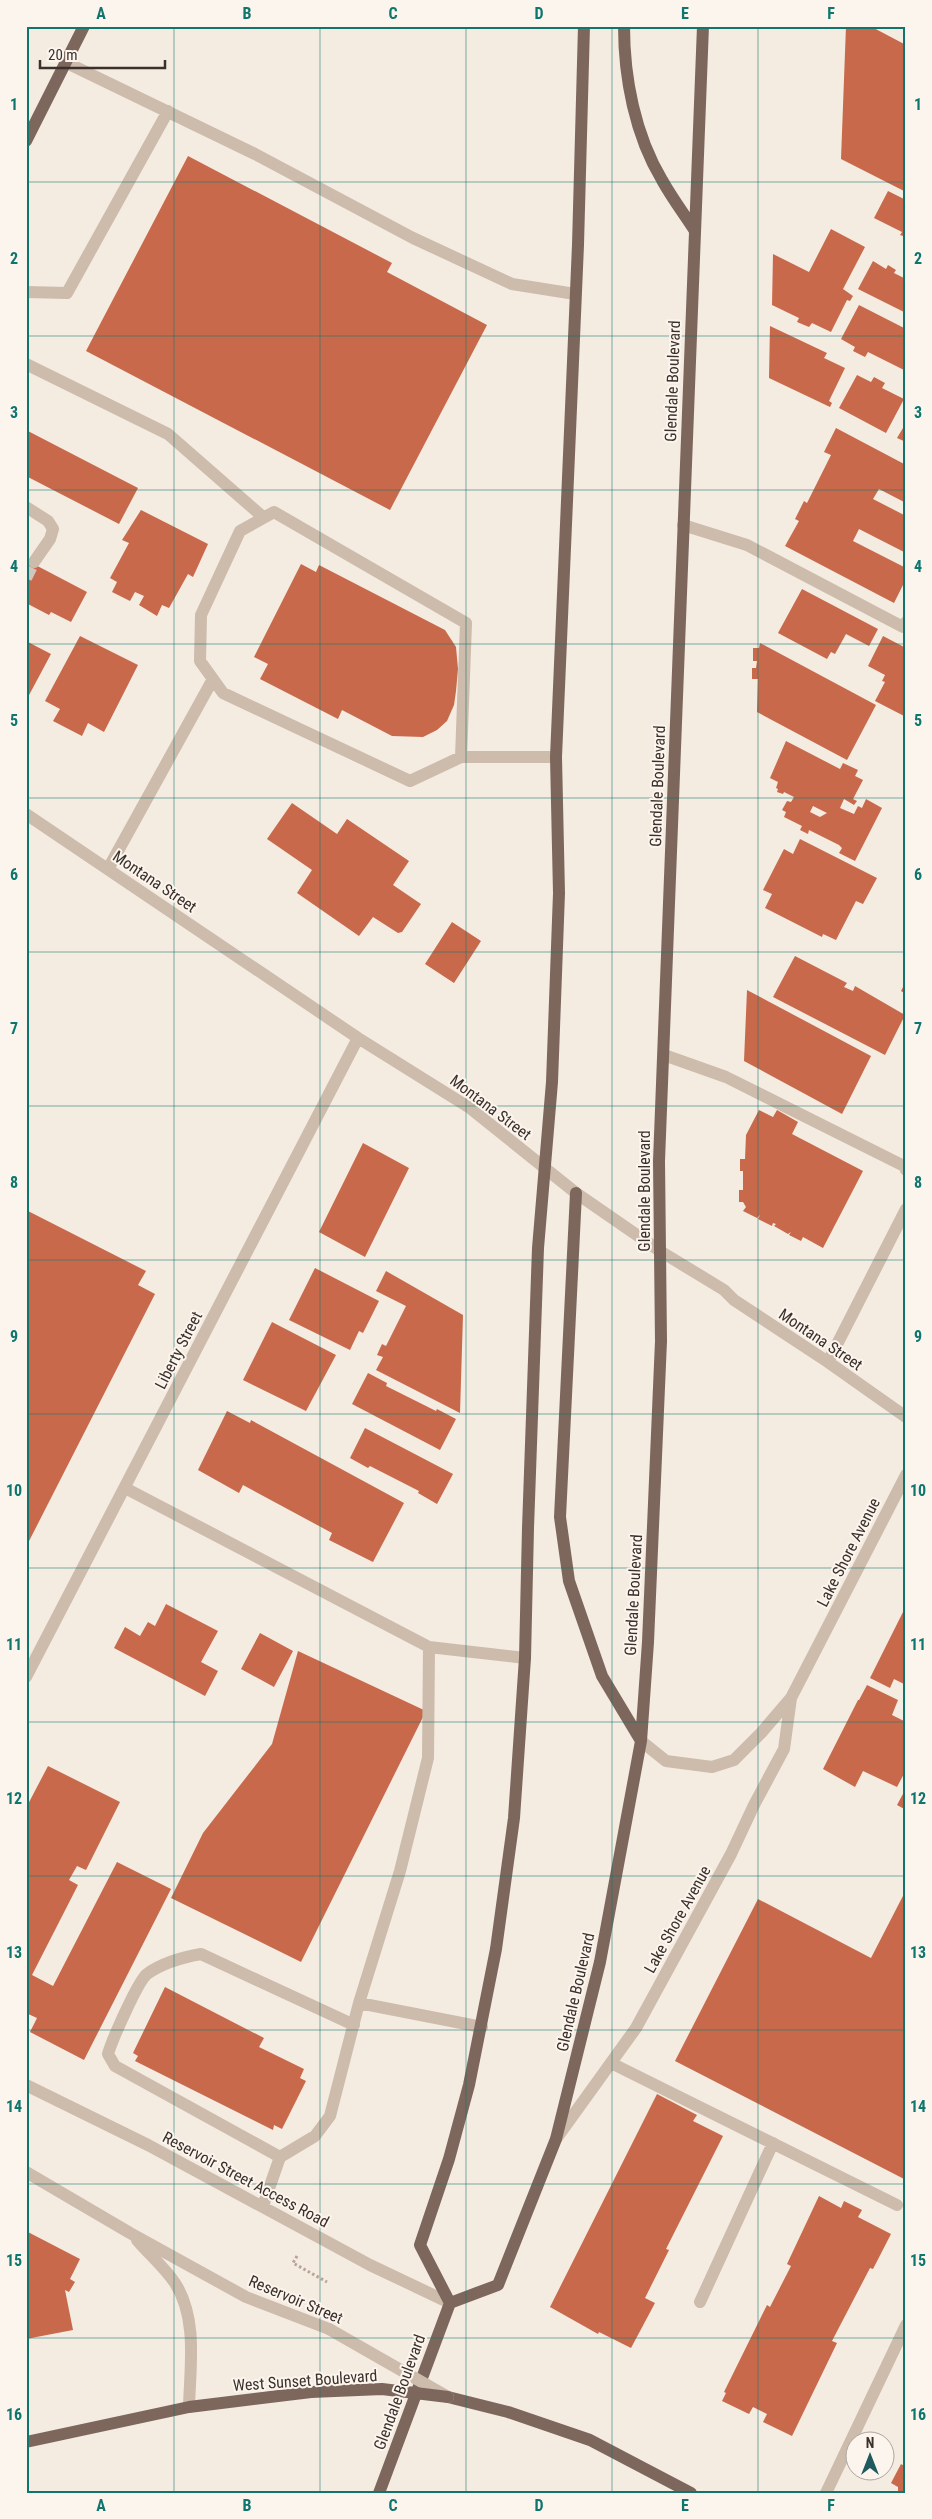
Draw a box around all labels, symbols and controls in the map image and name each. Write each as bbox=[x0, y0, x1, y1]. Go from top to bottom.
text: A bbox=[96, 4, 106, 23]
text: B bbox=[243, 4, 252, 23]
text: C bbox=[388, 4, 398, 23]
text: D bbox=[534, 4, 544, 23]
text: E bbox=[681, 4, 689, 23]
text: F bbox=[827, 4, 835, 23]
scale bar bbox=[40, 38, 165, 70]
text: 20 m bbox=[48, 46, 78, 64]
text: 1 bbox=[10, 95, 18, 114]
text: 1 bbox=[914, 95, 922, 114]
text: 2 bbox=[10, 249, 18, 268]
text: 2 bbox=[914, 249, 922, 268]
street label: Glendale Boulevard bbox=[661, 320, 684, 442]
text: 3 bbox=[10, 403, 18, 422]
text: 3 bbox=[914, 403, 922, 422]
text: 4 bbox=[10, 557, 18, 576]
text: 4 bbox=[914, 557, 922, 576]
text: 5 bbox=[10, 711, 18, 730]
text: 5 bbox=[914, 711, 922, 730]
street label: Glendale Boulevard bbox=[646, 725, 669, 847]
street label: Montana Street bbox=[109, 846, 200, 917]
text: 6 bbox=[10, 865, 18, 884]
text: 6 bbox=[914, 865, 922, 884]
text: 7 bbox=[10, 1019, 18, 1038]
text: 7 bbox=[914, 1019, 922, 1038]
street label: Montana Street bbox=[446, 1071, 535, 1144]
street label: Glendale Boulevard bbox=[635, 1130, 654, 1252]
text: 8 bbox=[10, 1173, 18, 1192]
text: 8 bbox=[914, 1173, 922, 1192]
street label: Montana Street bbox=[775, 1304, 866, 1375]
street label: Liberty Street bbox=[151, 1308, 206, 1392]
text: 9 bbox=[10, 1327, 18, 1346]
text: 9 bbox=[914, 1327, 922, 1346]
text: 10 bbox=[6, 1481, 22, 1500]
text: 10 bbox=[910, 1481, 926, 1500]
street label: Lake Shore Avenue bbox=[813, 1495, 884, 1610]
street label: Glendale Boulevard bbox=[621, 1534, 646, 1656]
text: 11 bbox=[6, 1635, 22, 1654]
text: 11 bbox=[910, 1635, 926, 1654]
text: 12 bbox=[6, 1789, 22, 1808]
text: 12 bbox=[910, 1789, 926, 1808]
street label: Lake Shore Avenue bbox=[640, 1862, 715, 1976]
street label: Glendale Boulevard bbox=[553, 1931, 598, 2053]
text: 13 bbox=[6, 1943, 22, 1962]
text: 13 bbox=[910, 1943, 926, 1962]
text: 14 bbox=[6, 2097, 22, 2116]
text: 14 bbox=[910, 2097, 926, 2116]
street label: Reservoir Street Access Road bbox=[159, 2127, 332, 2231]
text: 15 bbox=[6, 2251, 22, 2270]
text: 15 bbox=[910, 2251, 926, 2270]
street label: Reservoir Street bbox=[246, 2271, 346, 2328]
street label: Glendale Boulevard bbox=[370, 2332, 429, 2452]
street label: West Sunset Boulevard bbox=[232, 2366, 378, 2395]
text: 16 bbox=[6, 2405, 22, 2424]
text: 16 bbox=[910, 2405, 926, 2424]
north arrow bbox=[844, 2432, 894, 2482]
text: N bbox=[866, 2435, 874, 2451]
text: A bbox=[96, 2496, 106, 2515]
text: B bbox=[243, 2496, 252, 2515]
text: C bbox=[388, 2496, 398, 2515]
text: D bbox=[534, 2496, 544, 2515]
text: E bbox=[681, 2496, 689, 2515]
text: F bbox=[827, 2496, 835, 2515]

